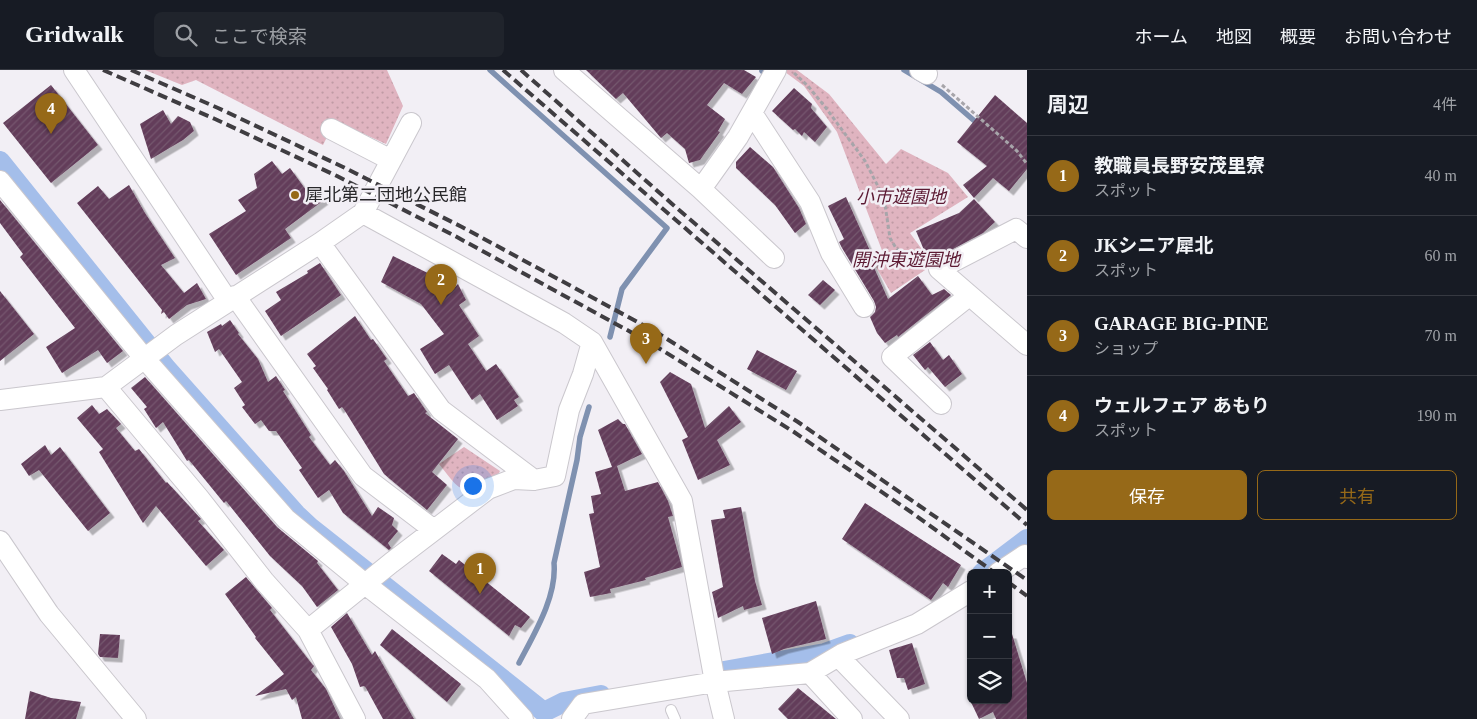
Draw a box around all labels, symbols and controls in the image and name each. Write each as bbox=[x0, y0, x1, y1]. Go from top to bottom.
search box bbox=[154, 12, 504, 57]
text: Gridwalk bbox=[25, 21, 124, 47]
icon: search bbox=[172, 21, 200, 49]
text: ここで検索 bbox=[212, 26, 307, 47]
text: ホーム bbox=[1135, 27, 1188, 47]
text: 地図 bbox=[1216, 27, 1252, 47]
text: 概要 bbox=[1280, 27, 1316, 47]
text: お問い合わせ bbox=[1344, 27, 1452, 47]
pin: 4 bbox=[35, 93, 67, 134]
text: 周辺 bbox=[1047, 93, 1089, 117]
text: 4件 bbox=[1433, 96, 1457, 113]
text: 教職員長野安茂里寮 bbox=[1094, 155, 1265, 176]
text: 1 bbox=[1059, 167, 1067, 184]
text: 40 m bbox=[1425, 167, 1457, 184]
text: スポット bbox=[1094, 182, 1158, 199]
place label: 犀北第二団地公民館 bbox=[305, 185, 467, 205]
park label: 小市遊園地 bbox=[856, 187, 948, 207]
marker: 犀北第二団地公民館 bbox=[289, 189, 301, 201]
text: JKシニア犀北 bbox=[1094, 235, 1213, 256]
text: 2 bbox=[1059, 247, 1067, 264]
text: 60 m bbox=[1425, 247, 1457, 264]
park label: 開沖東遊園地 bbox=[852, 250, 962, 270]
text: スポット bbox=[1094, 262, 1158, 279]
pin: 2 bbox=[425, 264, 457, 305]
text: GARAGE BIG-PINE bbox=[1094, 313, 1269, 334]
pin: 3 bbox=[630, 323, 662, 364]
text: 3 bbox=[1059, 327, 1067, 344]
text: 70 m bbox=[1425, 327, 1457, 344]
text: ショップ bbox=[1094, 340, 1158, 357]
text: ウェルフェア あもり bbox=[1094, 395, 1270, 416]
text: 4 bbox=[1059, 407, 1067, 424]
text: 190 m bbox=[1417, 407, 1457, 424]
text: スポット bbox=[1094, 422, 1158, 439]
button: 保存 bbox=[1047, 470, 1247, 520]
button: 共有 bbox=[1257, 470, 1457, 520]
your location bbox=[460, 473, 486, 499]
pin: 1 bbox=[464, 553, 496, 594]
map controls bbox=[967, 569, 1012, 704]
button: + bbox=[967, 569, 1012, 614]
button: − bbox=[967, 614, 1012, 659]
button: layers bbox=[967, 659, 1012, 704]

